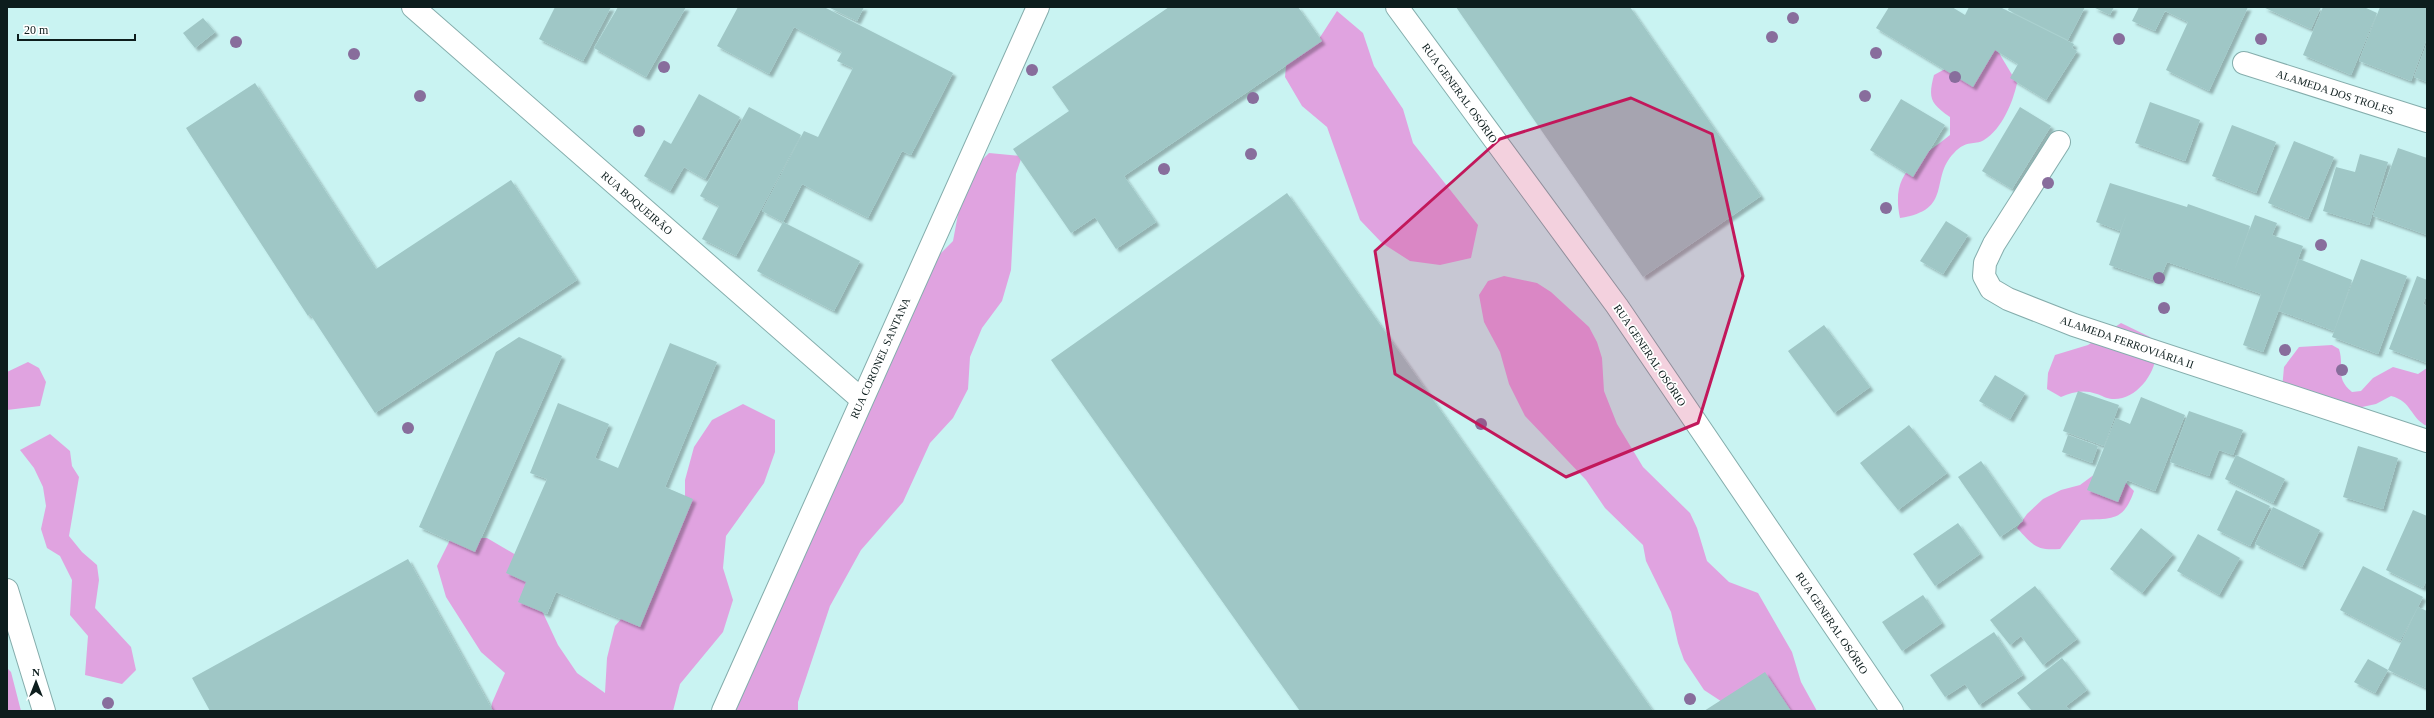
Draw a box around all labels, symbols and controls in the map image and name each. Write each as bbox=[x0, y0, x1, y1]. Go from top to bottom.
scale bar bbox=[18, 16, 135, 42]
text: 20 m bbox=[24, 23, 49, 37]
street label: RUA GENERAL OSÓRIO bbox=[1420, 41, 1500, 145]
street label: ALAMEDA DOS TROLES bbox=[2275, 67, 2395, 117]
street label: RUA BOQUEIRÃO bbox=[599, 169, 675, 237]
street label: RUA CORONEL SANTANA bbox=[848, 296, 912, 420]
street label: RUA GENERAL OSÓRIO bbox=[1611, 302, 1689, 408]
street label: ALAMEDA FERROVIÁRIA II bbox=[2059, 313, 2196, 371]
street label: RUA GENERAL OSÓRIO bbox=[1793, 570, 1871, 676]
north arrow bbox=[16, 662, 56, 702]
text: N bbox=[32, 666, 40, 678]

